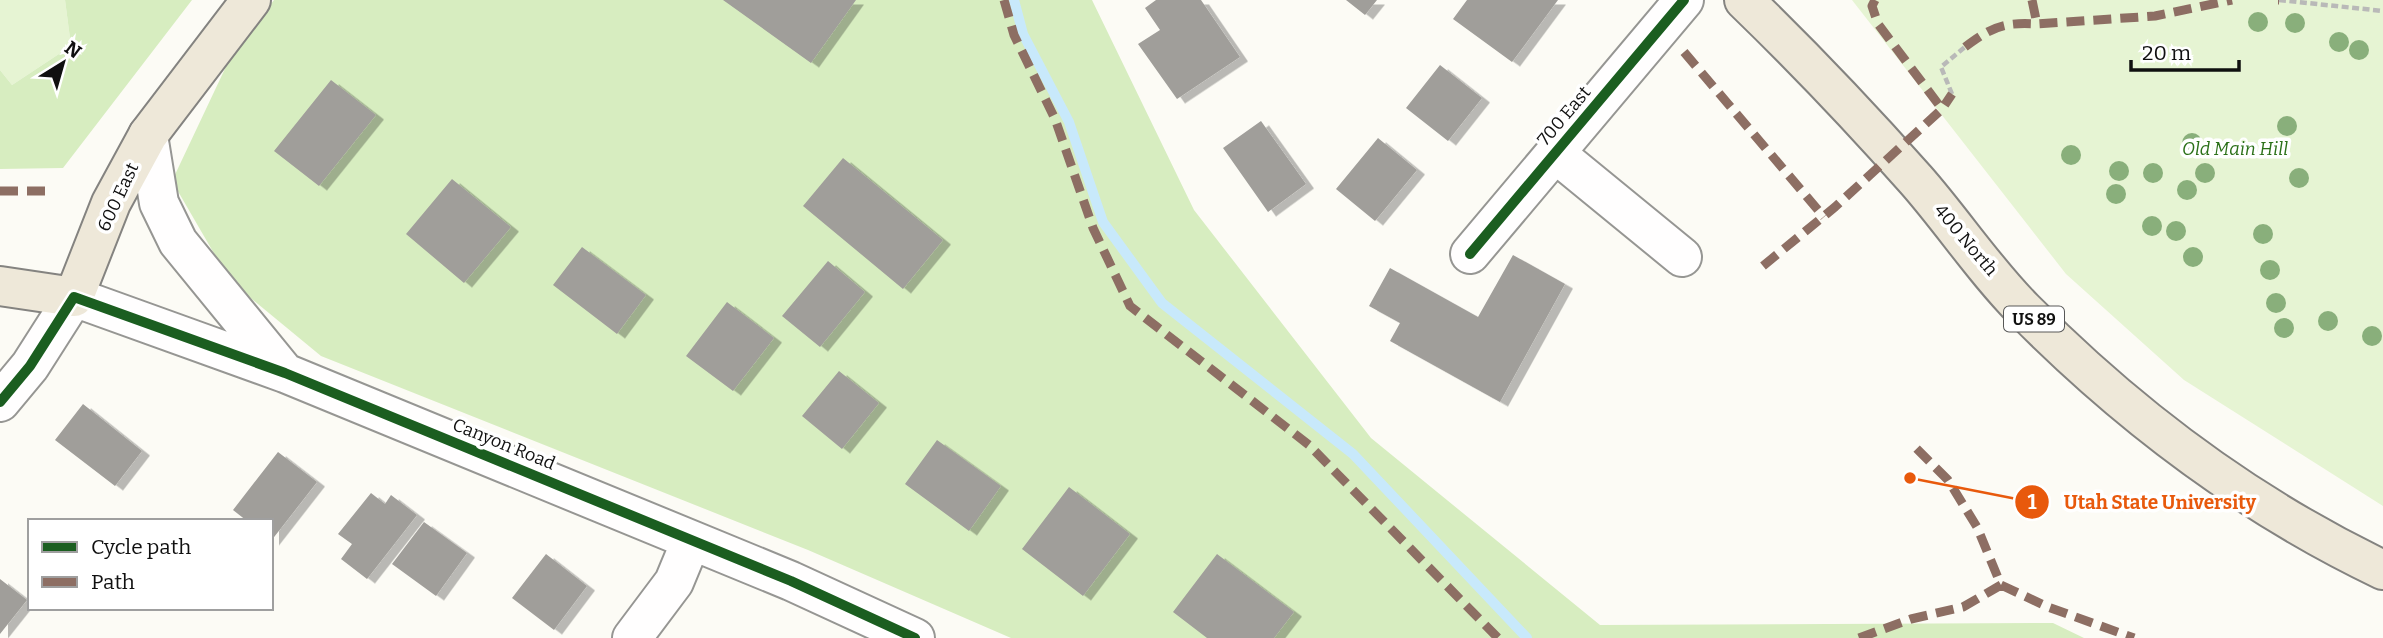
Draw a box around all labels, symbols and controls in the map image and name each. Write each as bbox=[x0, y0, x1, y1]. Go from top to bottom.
north arrow bbox=[28, 28, 98, 98]
scale bar bbox=[2131, 28, 2240, 72]
text: N bbox=[60, 36, 86, 64]
text: 20 m bbox=[2142, 40, 2191, 66]
street label: 700 East bbox=[1533, 81, 1596, 150]
park label: Old Main Hill bbox=[2182, 138, 2288, 160]
street label: 600 East bbox=[93, 159, 144, 235]
street label: 400 North bbox=[1930, 200, 2002, 280]
road number: US 89 bbox=[2004, 306, 2064, 332]
street label: Canyon Road bbox=[449, 413, 559, 475]
callout: Utah State University bbox=[2014, 482, 2270, 522]
text: 1 bbox=[2027, 489, 2037, 515]
text: Utah State University bbox=[2064, 491, 2257, 514]
legend bbox=[28, 519, 273, 610]
text: Cycle path bbox=[91, 534, 191, 560]
text: Path bbox=[91, 569, 135, 595]

